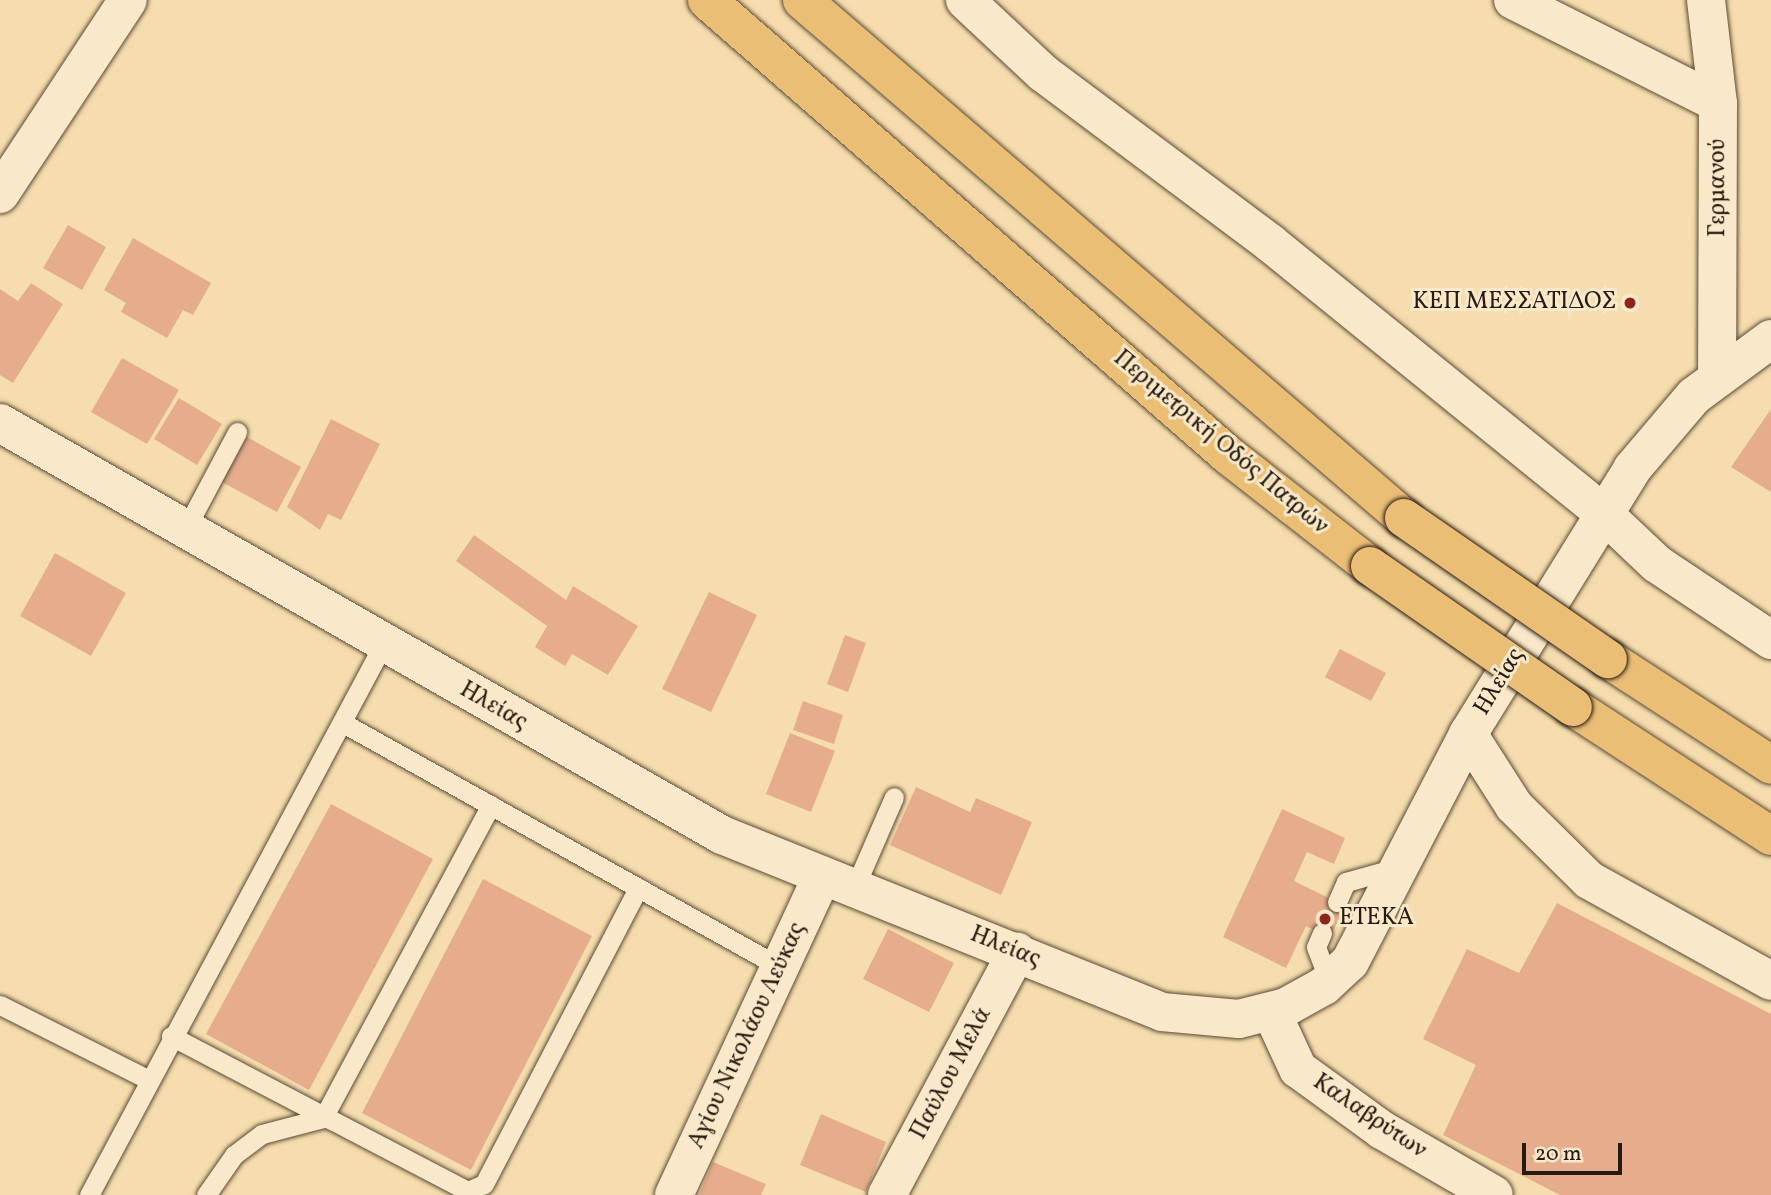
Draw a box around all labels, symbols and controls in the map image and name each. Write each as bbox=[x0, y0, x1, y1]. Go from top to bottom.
street label: Γερμανού bbox=[1705, 139, 1733, 237]
place label: ΚΕΠ ΜΕΣΣΑΤΙΔΟΣ bbox=[1413, 289, 1616, 317]
marker: ΚΕΠ ΜΕΣΣΑΤΙΔΟΣ bbox=[1622, 295, 1638, 311]
street label: Περιμετρική Οδός Πατρών bbox=[1107, 345, 1333, 541]
street label: Ηλείας bbox=[1469, 643, 1531, 721]
street label: Ηλείας bbox=[454, 676, 532, 738]
place label: ΕΤΕΚΑ bbox=[1339, 905, 1414, 933]
marker: ΕΤΕΚΑ bbox=[1317, 911, 1333, 927]
street label: Αγίου Νικολάου Λεύκας bbox=[683, 918, 813, 1154]
street label: Ηλείας bbox=[966, 921, 1044, 975]
street label: Παύλου Μελά bbox=[905, 1003, 999, 1145]
street label: Καλαβρύτων bbox=[1307, 1069, 1431, 1165]
scale bar bbox=[1526, 1128, 1626, 1172]
text: 20 m bbox=[1535, 1140, 1581, 1169]

